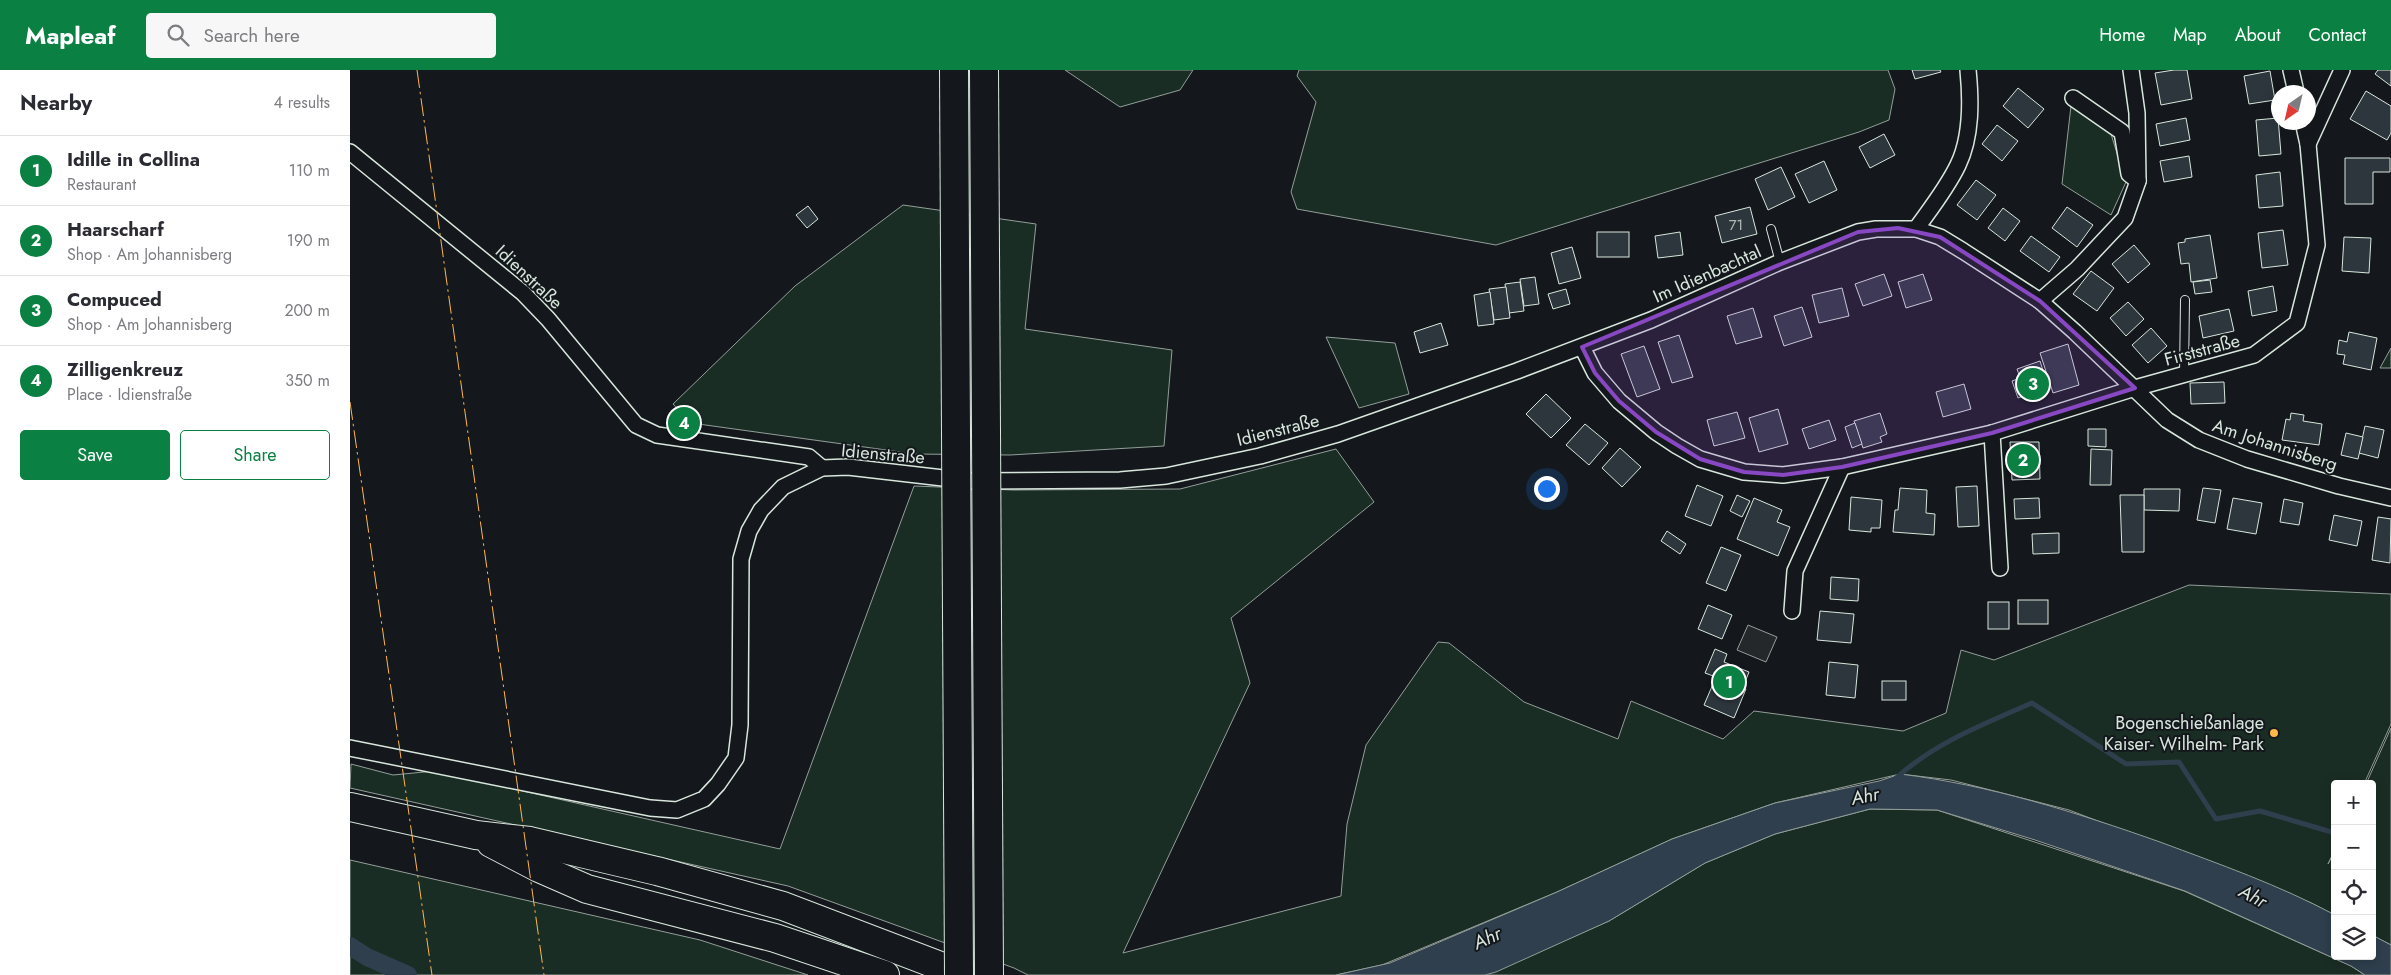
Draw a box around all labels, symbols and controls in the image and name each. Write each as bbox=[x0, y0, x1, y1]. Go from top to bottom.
search box bbox=[146, 13, 496, 58]
text: Mapleaf bbox=[25, 18, 116, 53]
icon: search bbox=[164, 21, 192, 49]
text: Search here bbox=[204, 22, 300, 49]
text: Home bbox=[2099, 22, 2145, 48]
text: Map bbox=[2173, 22, 2207, 48]
text: About bbox=[2235, 22, 2280, 48]
text: Contact bbox=[2308, 22, 2366, 48]
north arrow bbox=[2271, 85, 2316, 130]
text: Nearby bbox=[20, 88, 92, 118]
text: 4 results bbox=[274, 91, 330, 114]
text: Idille in Collina bbox=[67, 146, 200, 173]
text: 1 bbox=[32, 159, 40, 182]
text: 110 m bbox=[289, 159, 330, 182]
text: Restaurant bbox=[67, 173, 136, 196]
house number: 71 bbox=[1729, 214, 1743, 236]
text: Haarscharf bbox=[67, 216, 164, 243]
text: 2 bbox=[31, 229, 41, 252]
text: 190 m bbox=[287, 229, 330, 252]
street label: Idienstraße bbox=[489, 239, 569, 315]
street label: Im Idienbachtal bbox=[1649, 239, 1765, 309]
text: Shop · Am Johannisberg bbox=[67, 243, 232, 266]
text: Compuced bbox=[67, 286, 162, 313]
text: 3 bbox=[31, 299, 41, 322]
text: 200 m bbox=[284, 299, 330, 322]
text: Shop · Am Johannisberg bbox=[67, 313, 232, 336]
street label: Firststraße bbox=[2161, 327, 2243, 373]
text: Zilligenkreuz bbox=[67, 356, 183, 383]
pin: 3 bbox=[2017, 365, 2049, 403]
text: 4 bbox=[30, 369, 42, 392]
text: 350 m bbox=[285, 369, 330, 392]
text: Place · Idienstraße bbox=[67, 383, 192, 406]
pin: 4 bbox=[668, 404, 700, 442]
street label: Idienstraße bbox=[1234, 407, 1322, 453]
street label: Am Johannisberg bbox=[2209, 413, 2341, 477]
button: Save bbox=[20, 430, 170, 480]
button: Share bbox=[180, 430, 330, 480]
street label: Idienstraße bbox=[840, 437, 926, 471]
pin: 2 bbox=[2007, 441, 2039, 479]
your location bbox=[1534, 476, 1560, 502]
pin: 1 bbox=[1713, 663, 1745, 701]
place label: Bogenschießanlage Kaiser- Wilhelm- Park bbox=[2104, 710, 2264, 757]
marker: Bogenschießanlage Kaiser- Wilhelm- Park bbox=[2268, 727, 2280, 739]
water label: Ahr bbox=[1848, 780, 1883, 812]
map controls bbox=[2331, 780, 2376, 960]
button: + bbox=[2331, 780, 2376, 825]
button: − bbox=[2331, 825, 2376, 870]
button: locate bbox=[2331, 870, 2376, 915]
water label: Ahr bbox=[2233, 877, 2273, 915]
button: layers bbox=[2331, 915, 2376, 960]
water label: Ahr bbox=[1468, 919, 1507, 956]

